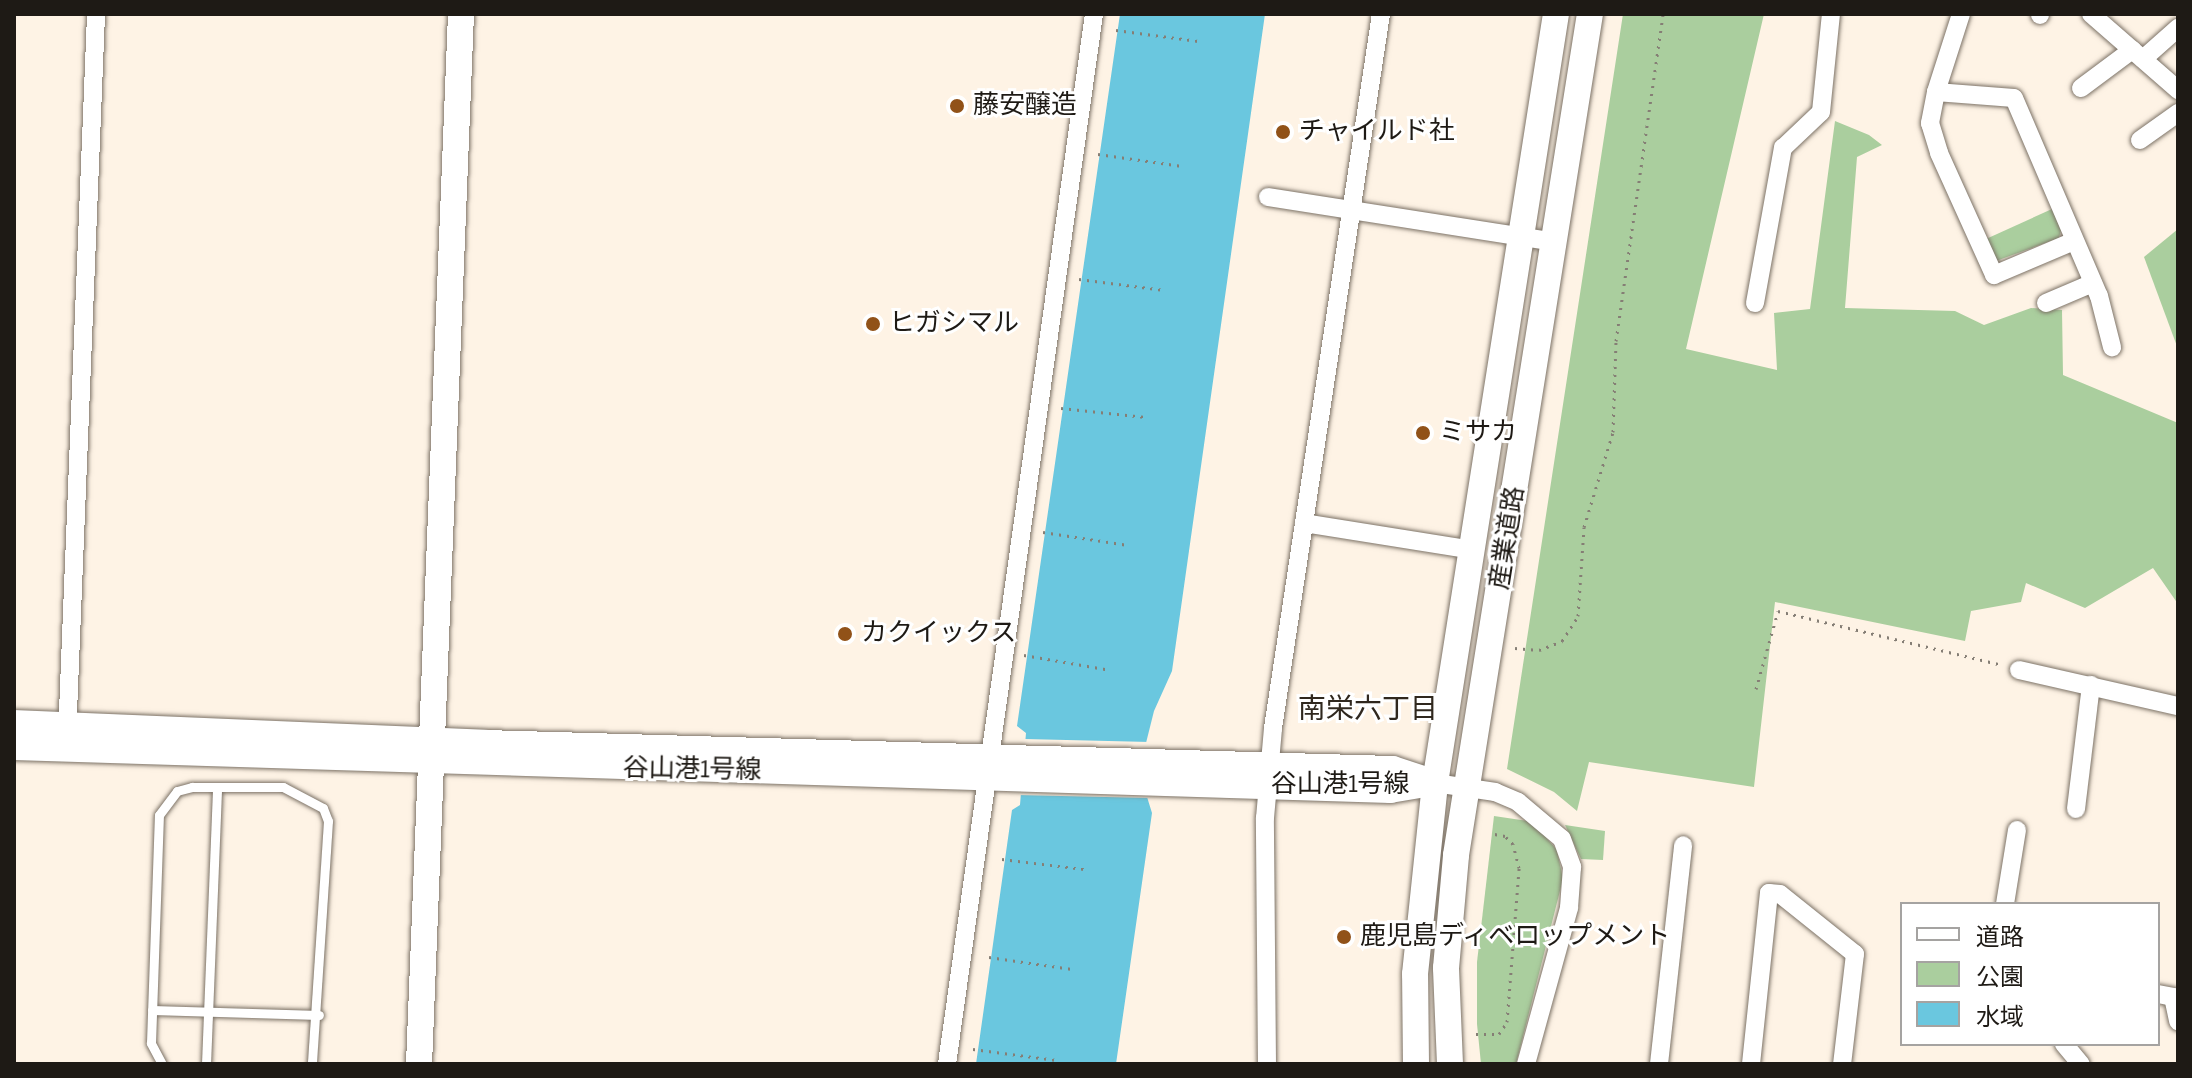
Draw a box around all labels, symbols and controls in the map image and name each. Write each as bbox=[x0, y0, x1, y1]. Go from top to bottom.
place label: 藤安醸造 bbox=[973, 90, 1077, 122]
marker: 藤安醸造 bbox=[948, 97, 966, 115]
place label: チャイルド社 bbox=[1299, 116, 1455, 148]
marker: チャイルド社 bbox=[1274, 123, 1292, 141]
place label: ヒガシマル bbox=[889, 308, 1019, 340]
marker: ヒガシマル bbox=[864, 315, 882, 333]
place label: ミサカ bbox=[1439, 417, 1517, 449]
marker: ミサカ bbox=[1414, 424, 1432, 442]
street label: 産業道路 bbox=[1484, 484, 1532, 592]
place label: カクイックス bbox=[861, 618, 1017, 650]
marker: カクイックス bbox=[836, 625, 854, 643]
district label: 南栄六丁目 bbox=[1298, 693, 1438, 727]
street label: 谷山港1号線 bbox=[622, 753, 762, 787]
street label: 谷山港1号線 bbox=[1270, 769, 1410, 801]
legend bbox=[1900, 902, 2160, 1046]
place label: 鹿児島ディベロップメント bbox=[1360, 921, 1672, 953]
text: 道路 bbox=[1976, 923, 2024, 952]
marker: 鹿児島ディベロップメント bbox=[1335, 928, 1353, 946]
text: 公園 bbox=[1976, 963, 2024, 992]
text: 水域 bbox=[1976, 1003, 2024, 1032]

